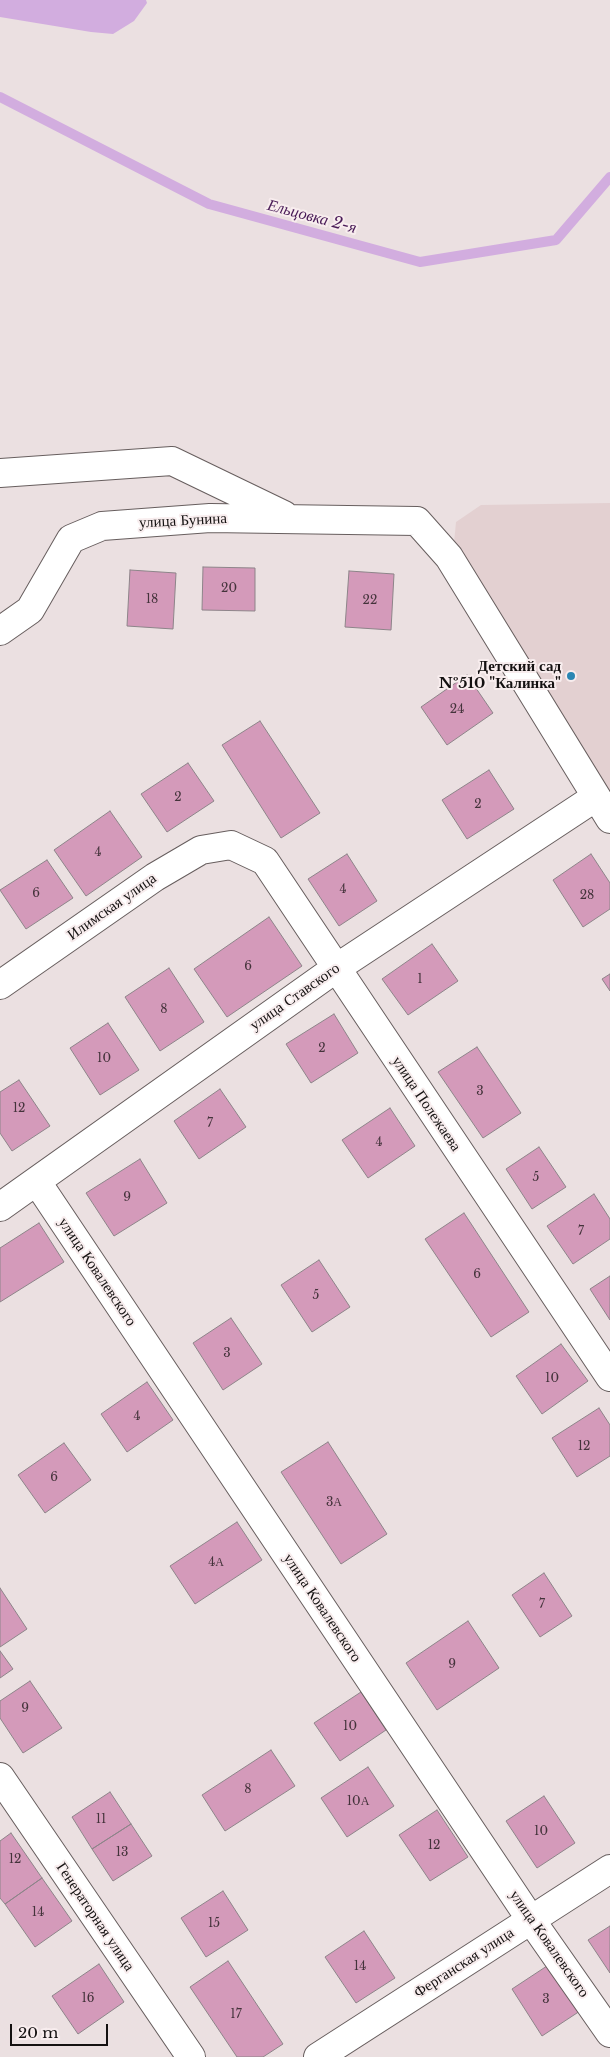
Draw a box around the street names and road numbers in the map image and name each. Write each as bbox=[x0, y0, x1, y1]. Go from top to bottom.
street label: улица Бунина bbox=[139, 510, 227, 532]
street label: Илимская улица bbox=[64, 870, 160, 944]
street label: улица Ставского bbox=[247, 959, 343, 1035]
street label: улица Полежаева bbox=[388, 1053, 464, 1155]
street label: улица Ковалевского bbox=[54, 1214, 140, 1330]
street label: улица Ковалевского bbox=[279, 1550, 365, 1666]
street label: Генераторная улица bbox=[52, 1859, 138, 1975]
street label: улица Ковалевского bbox=[505, 1887, 593, 2001]
street label: Ферганская улица bbox=[411, 1924, 517, 2002]

